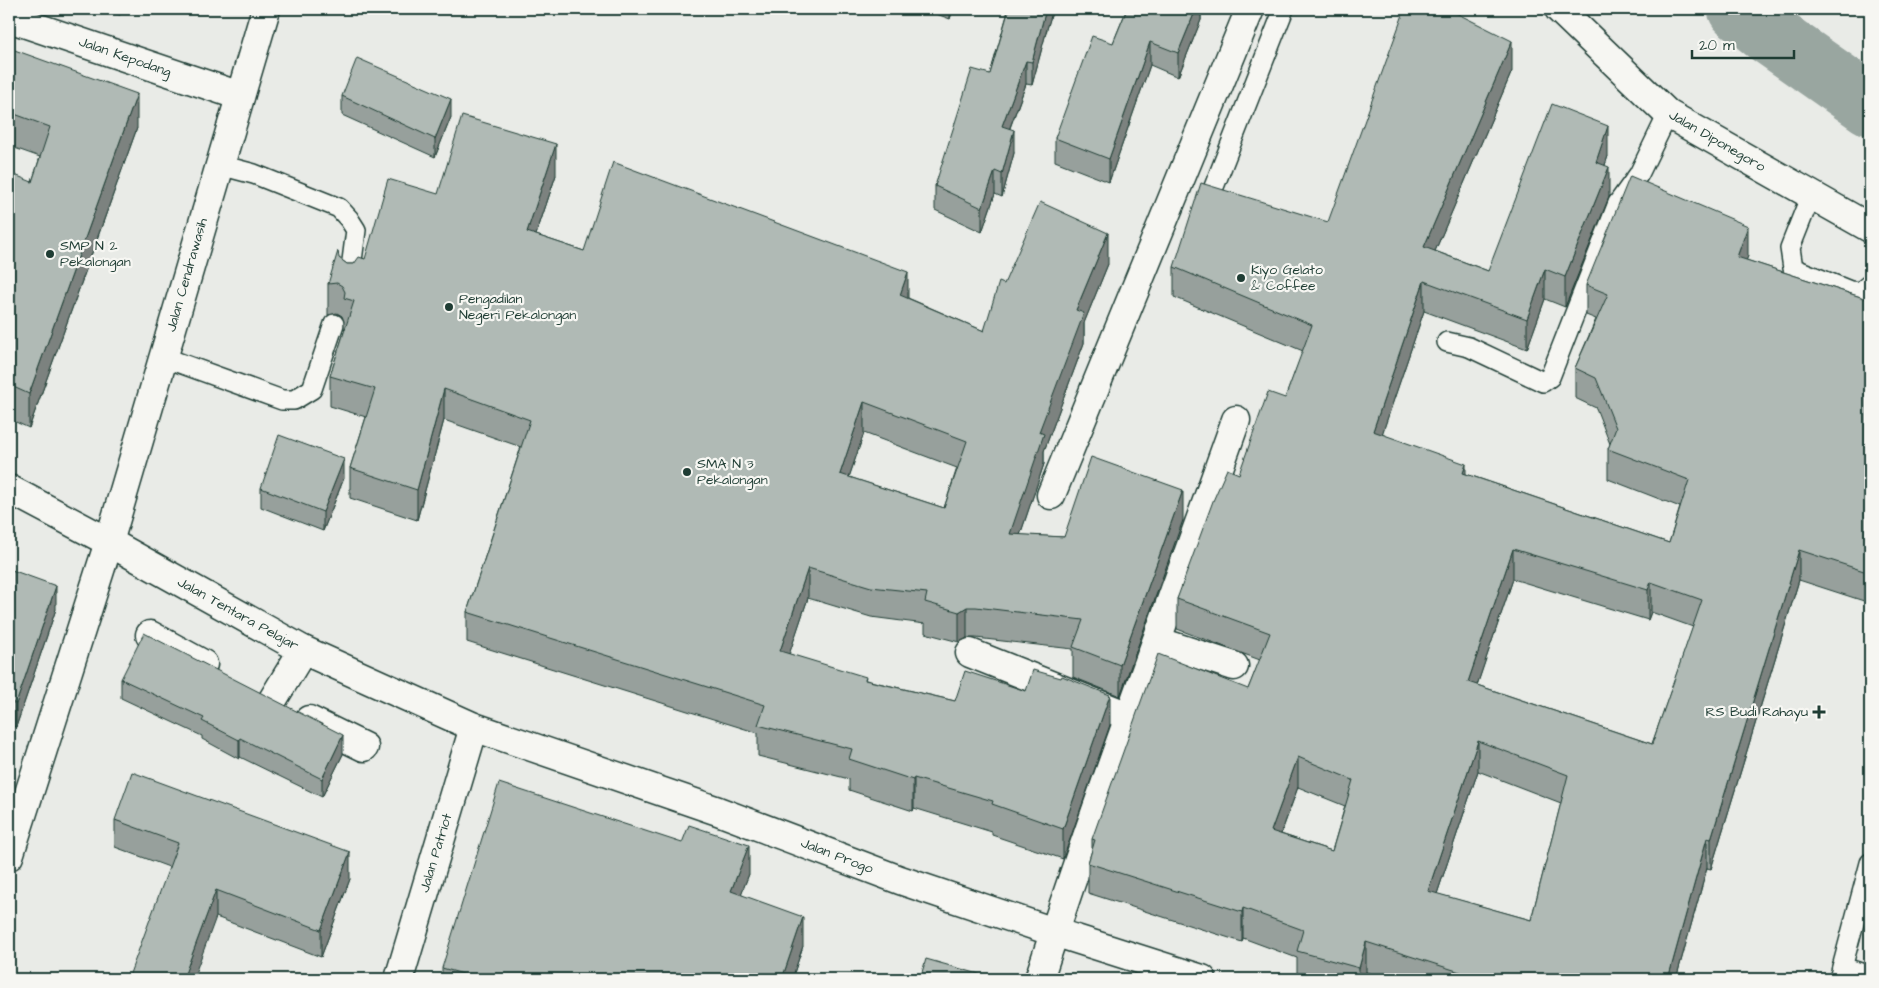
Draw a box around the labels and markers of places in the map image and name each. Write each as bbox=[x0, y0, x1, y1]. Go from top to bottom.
place label: SMP N 2 Pekalongan bbox=[60, 236, 131, 272]
marker: SMP N 2 Pekalongan bbox=[44, 248, 56, 260]
place label: Kiyo Gelato & Coffee bbox=[1251, 260, 1323, 296]
marker: Kiyo Gelato & Coffee bbox=[1235, 272, 1247, 284]
place label: Pengadilan Negeri Pekalongan bbox=[459, 289, 576, 325]
marker: Pengadilan Negeri Pekalongan bbox=[443, 301, 455, 313]
place label: SMA N 3 Pekalongan bbox=[697, 454, 768, 490]
marker: SMA N 3 Pekalongan bbox=[681, 466, 693, 478]
place label: RS Budi Rahayu bbox=[1706, 702, 1808, 722]
marker: RS Budi Rahayu bbox=[1812, 705, 1826, 719]

